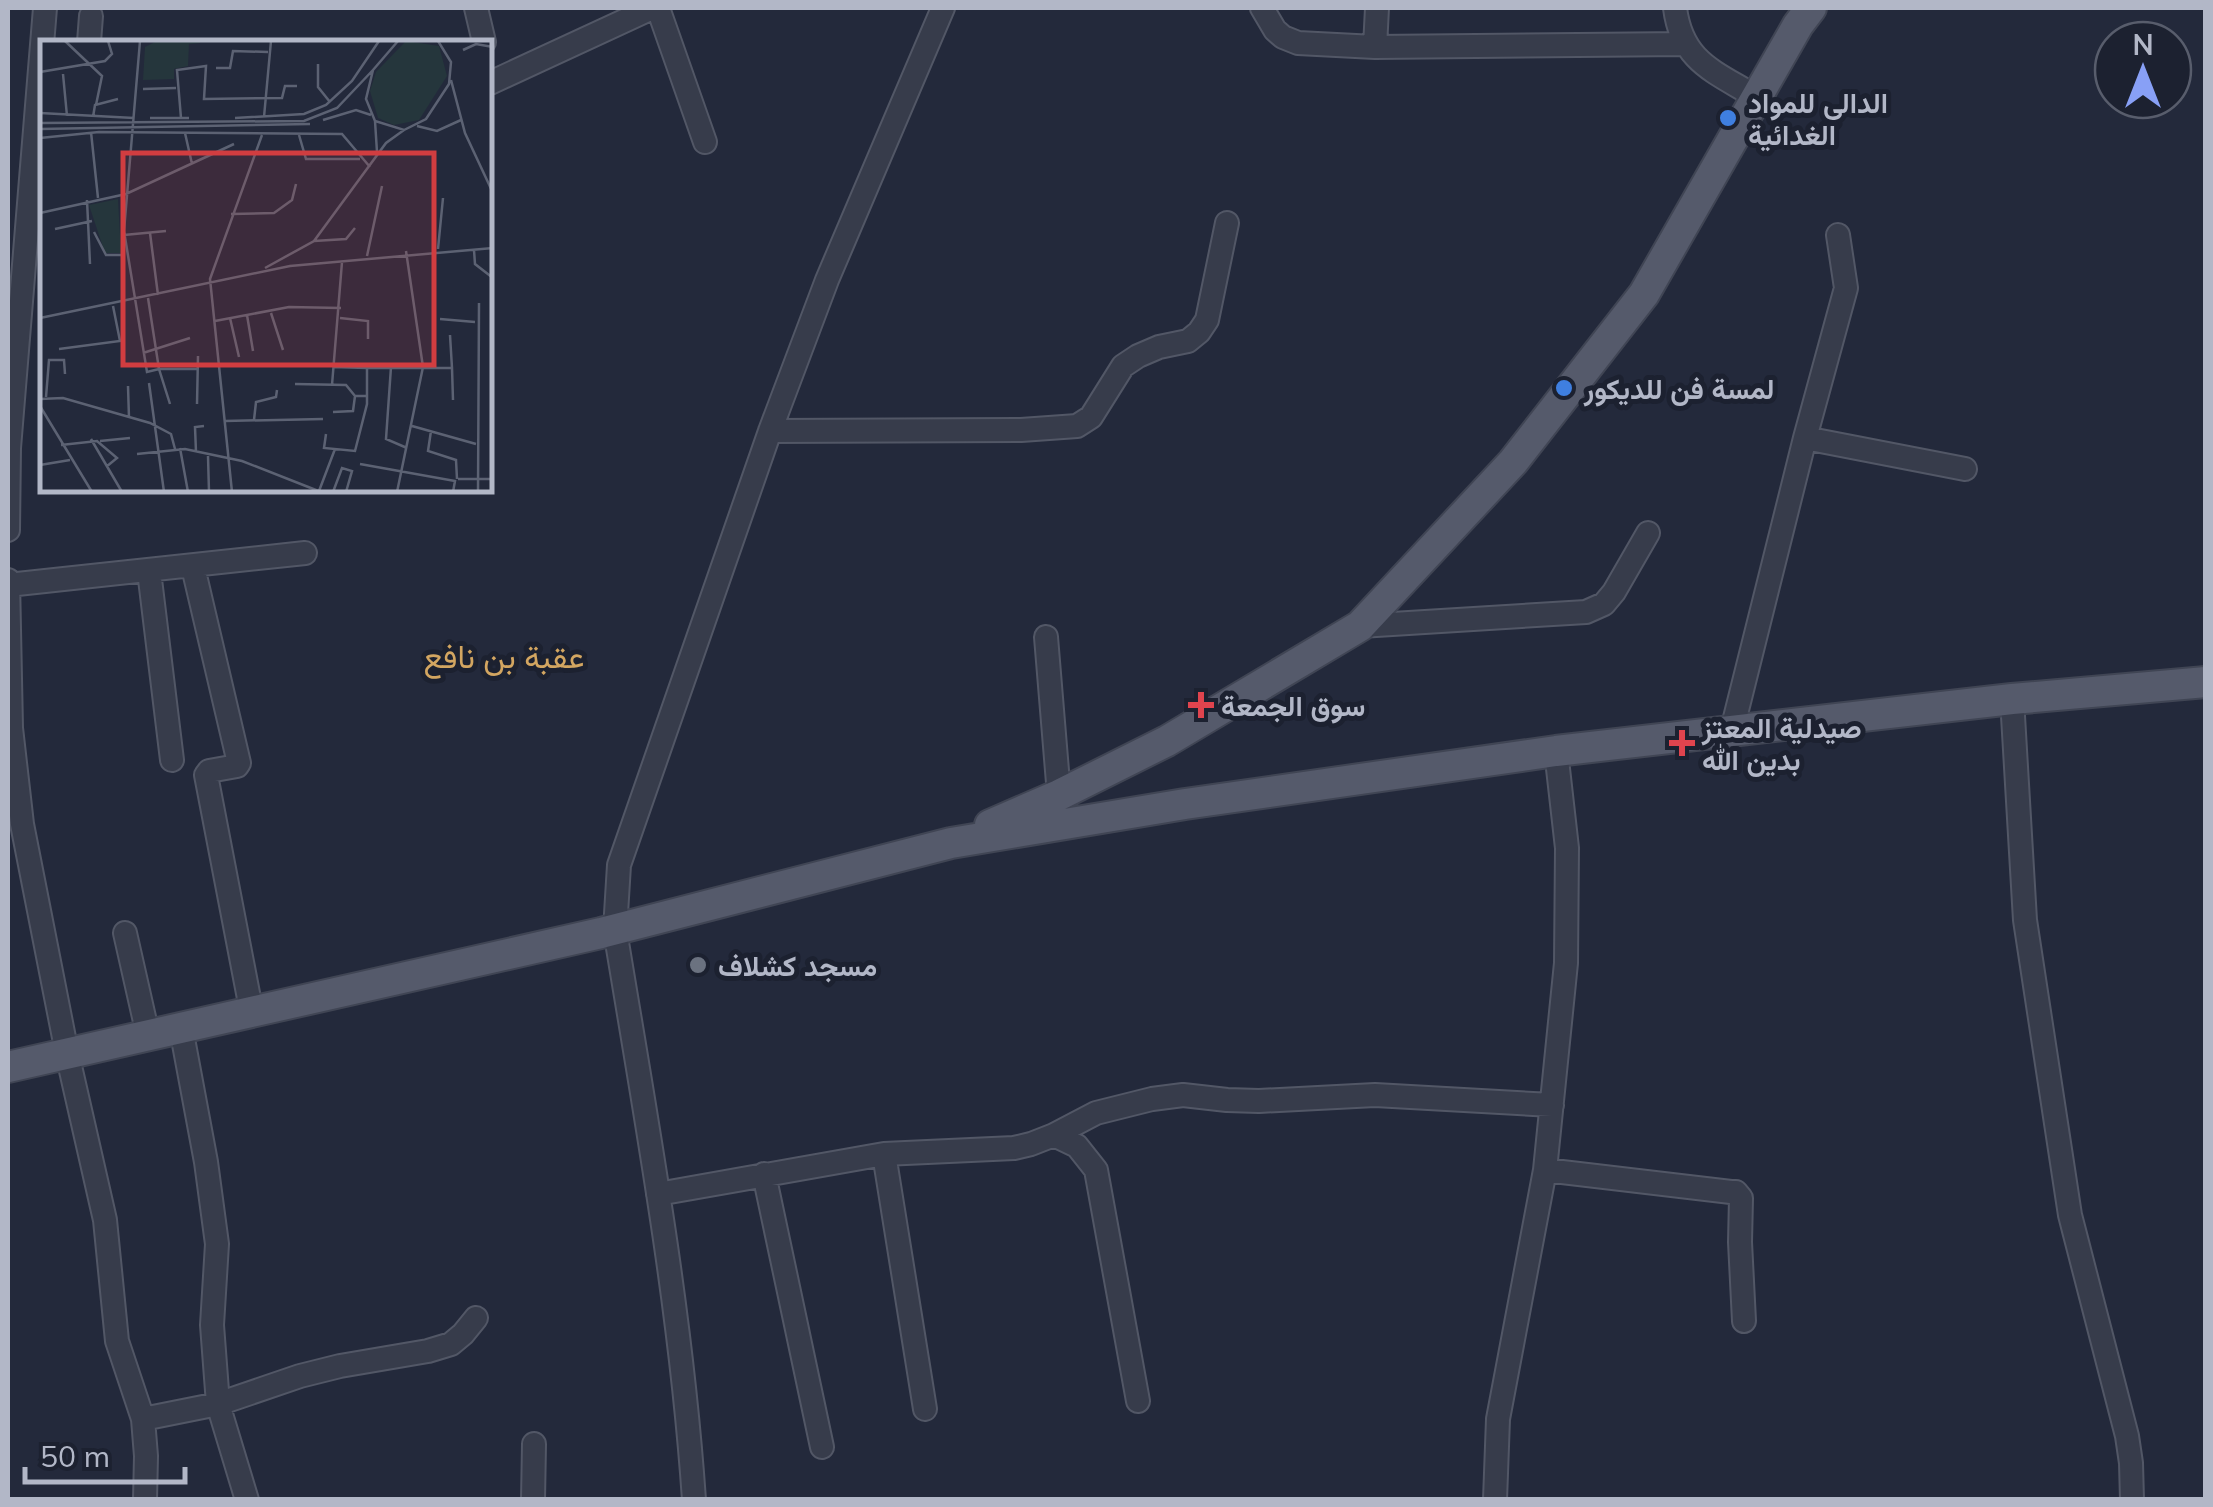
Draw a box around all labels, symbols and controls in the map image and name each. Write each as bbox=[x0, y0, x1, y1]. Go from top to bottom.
north arrow bbox=[2093, 20, 2193, 120]
text: N bbox=[2132, 27, 2154, 62]
inset map bbox=[40, 40, 492, 492]
place label: الدالي للمواد الغدائية bbox=[1748, 85, 1888, 152]
marker: الدالي للمواد الغدائية bbox=[1717, 107, 1739, 129]
place label: لمسة فن للديكور bbox=[1583, 371, 1775, 407]
marker: لمسة فن للديكور bbox=[1553, 377, 1575, 399]
district label: عقبة بن نافع bbox=[424, 636, 584, 679]
place label: سوق الجمعة bbox=[1221, 688, 1365, 724]
marker: سوق الجمعة bbox=[1190, 694, 1212, 716]
place label: صيدلية المعتز بدين الله bbox=[1701, 710, 1862, 777]
marker: صيدلية المعتز بدين الله bbox=[1671, 732, 1693, 754]
place label: مسجد كشلاف bbox=[718, 948, 877, 983]
marker: مسجد كشلاف bbox=[687, 954, 709, 976]
scale bar bbox=[25, 1422, 185, 1484]
text: 50 m bbox=[40, 1437, 110, 1475]

